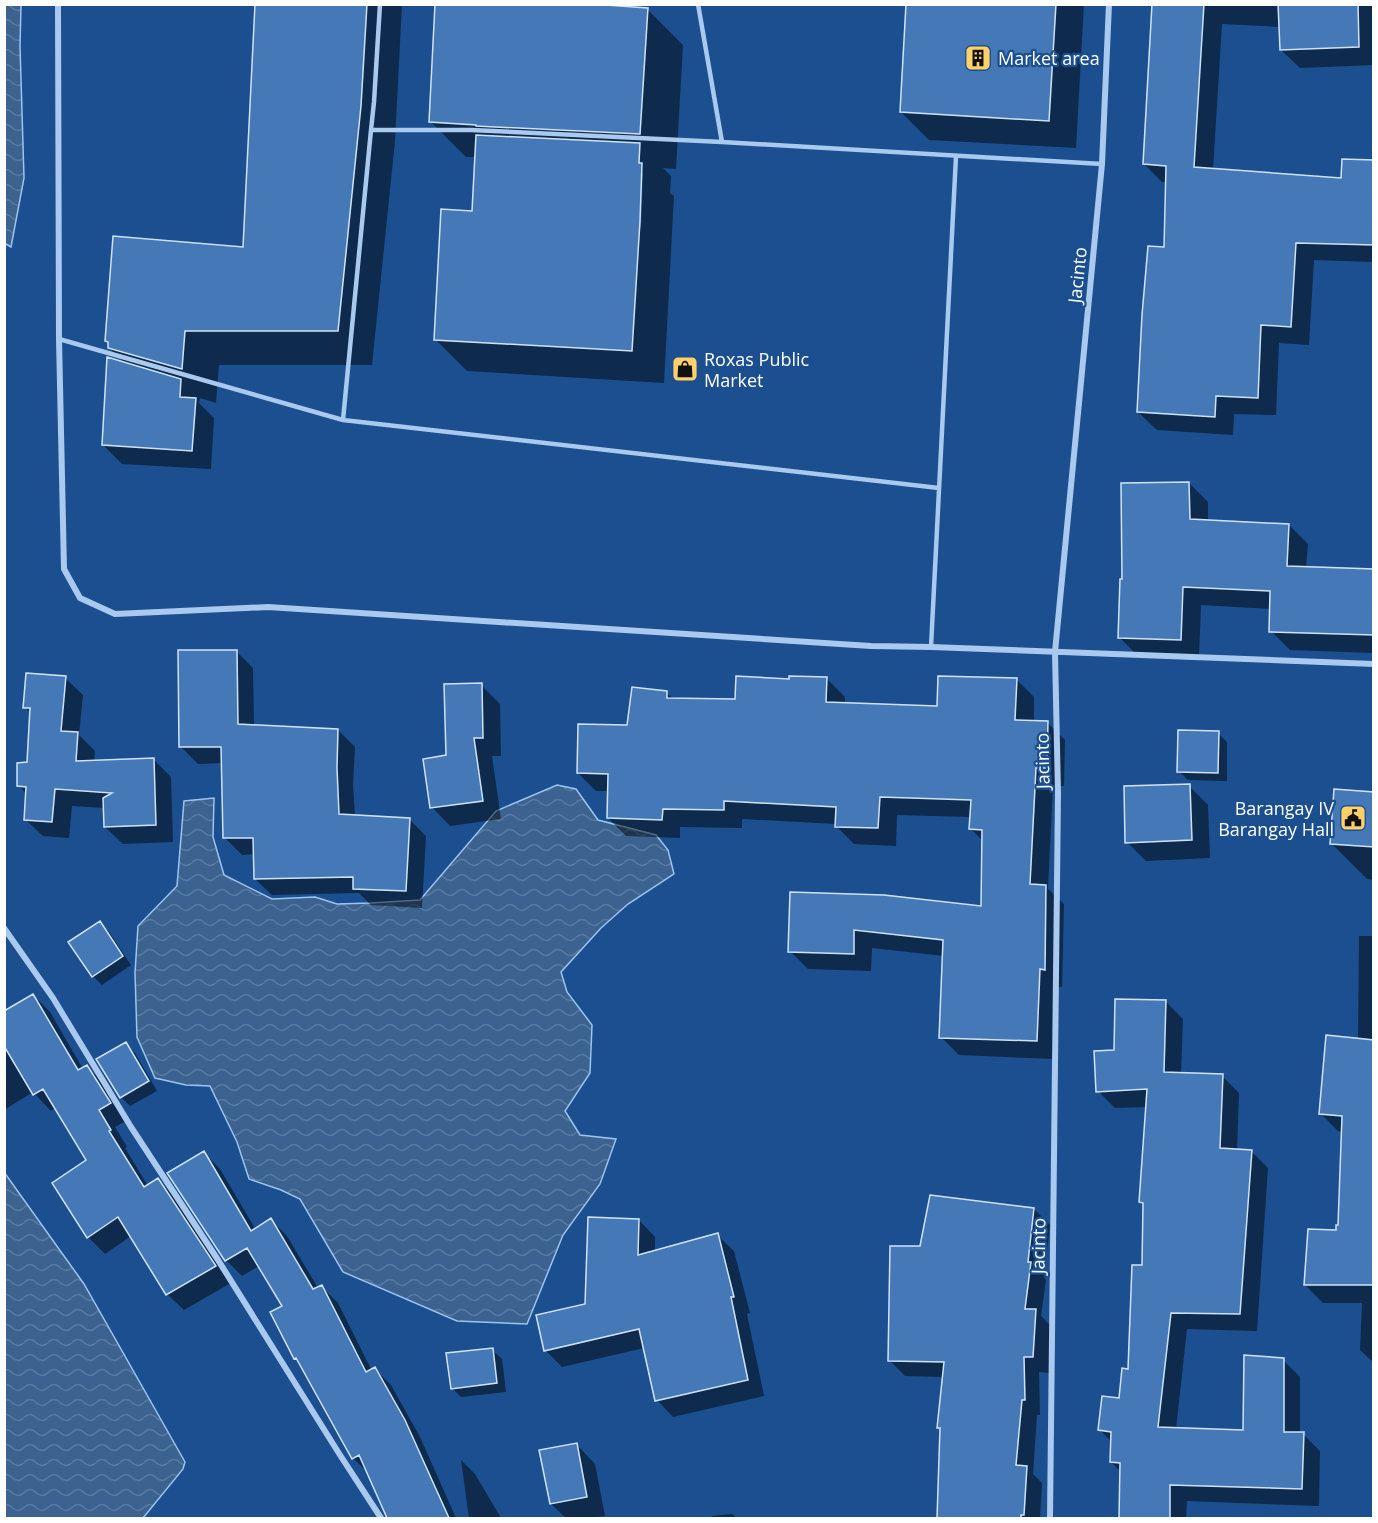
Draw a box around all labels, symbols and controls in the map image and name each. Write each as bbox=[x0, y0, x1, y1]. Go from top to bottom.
building icon: Market area bbox=[963, 43, 993, 73]
place label: Market area bbox=[998, 46, 1100, 70]
street label: Jacinto bbox=[1062, 246, 1092, 306]
place label: Roxas Public Market bbox=[704, 347, 810, 392]
shop icon: Roxas Public Market bbox=[670, 354, 700, 384]
street label: Jacinto bbox=[1030, 733, 1055, 791]
place label: Barangay IV Barangay Hall bbox=[1218, 796, 1334, 841]
public building icon: Barangay IV Barangay Hall bbox=[1338, 803, 1368, 833]
street label: Jacinto bbox=[1025, 1218, 1050, 1276]

